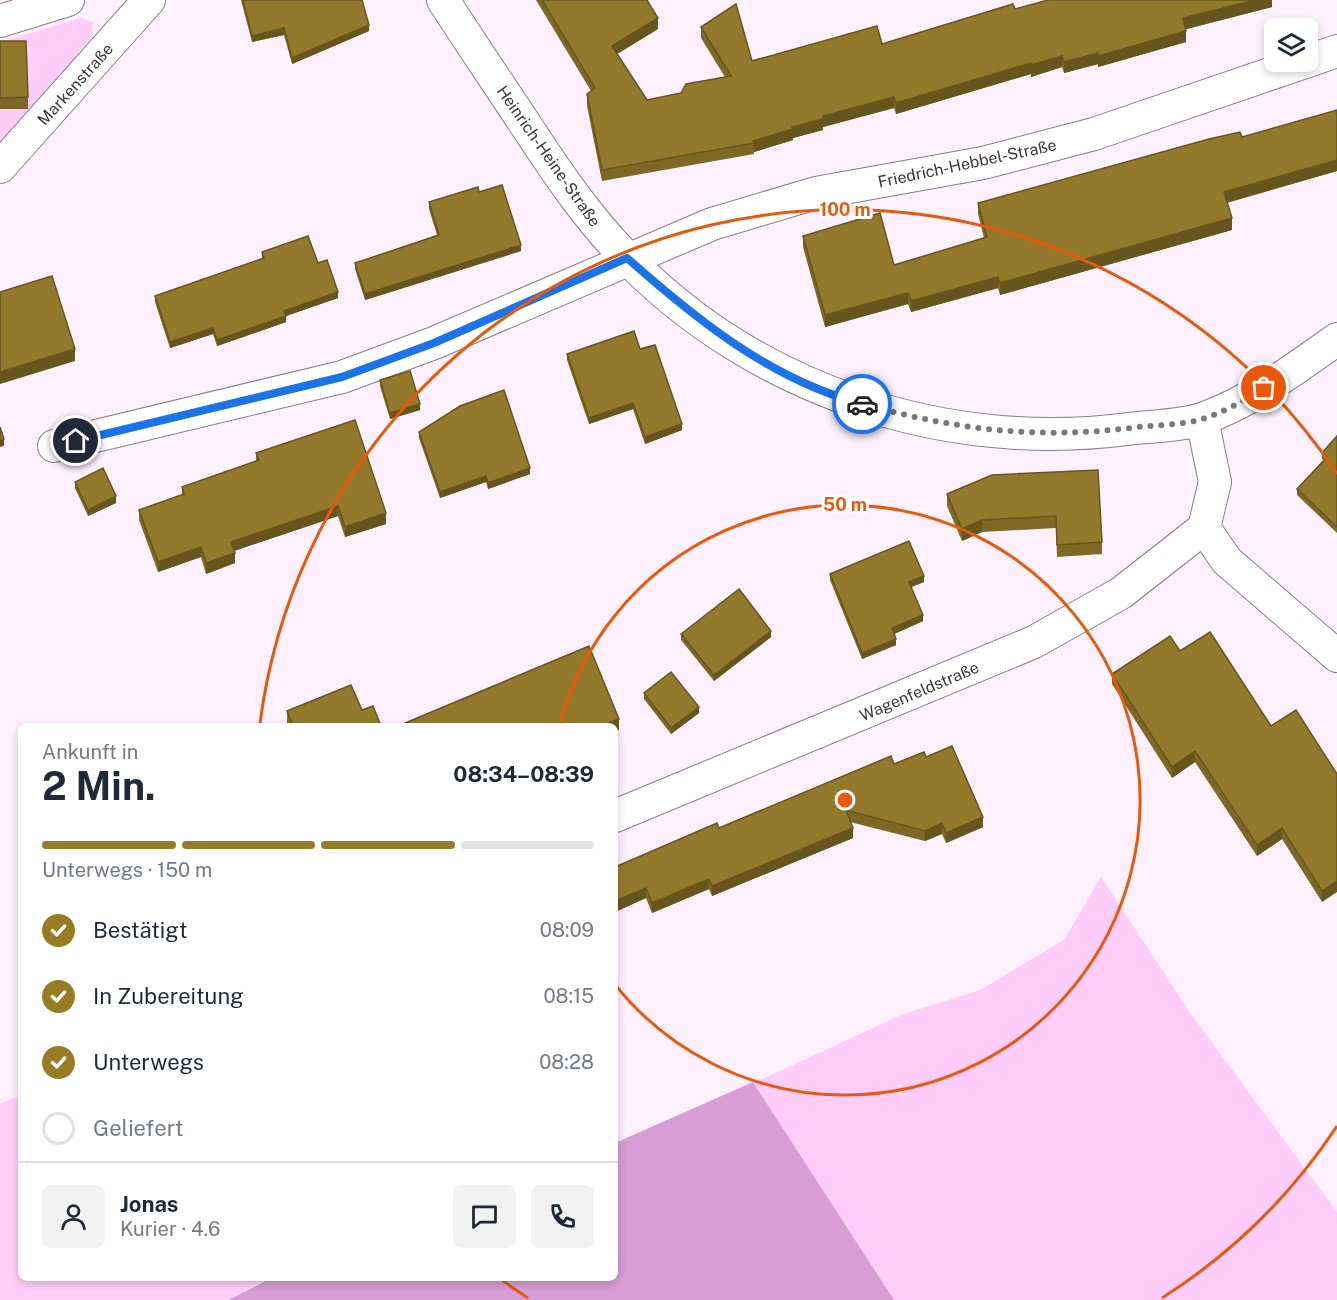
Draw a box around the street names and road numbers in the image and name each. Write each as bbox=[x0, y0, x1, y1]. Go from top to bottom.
street label: Markenstraße bbox=[34, 40, 117, 129]
street label: Heinrich-Heine-Straße bbox=[493, 82, 605, 231]
street label: Friedrich-Hebbel-Straße bbox=[876, 135, 1058, 192]
street label: Wagenfeldstraße bbox=[857, 658, 982, 725]

